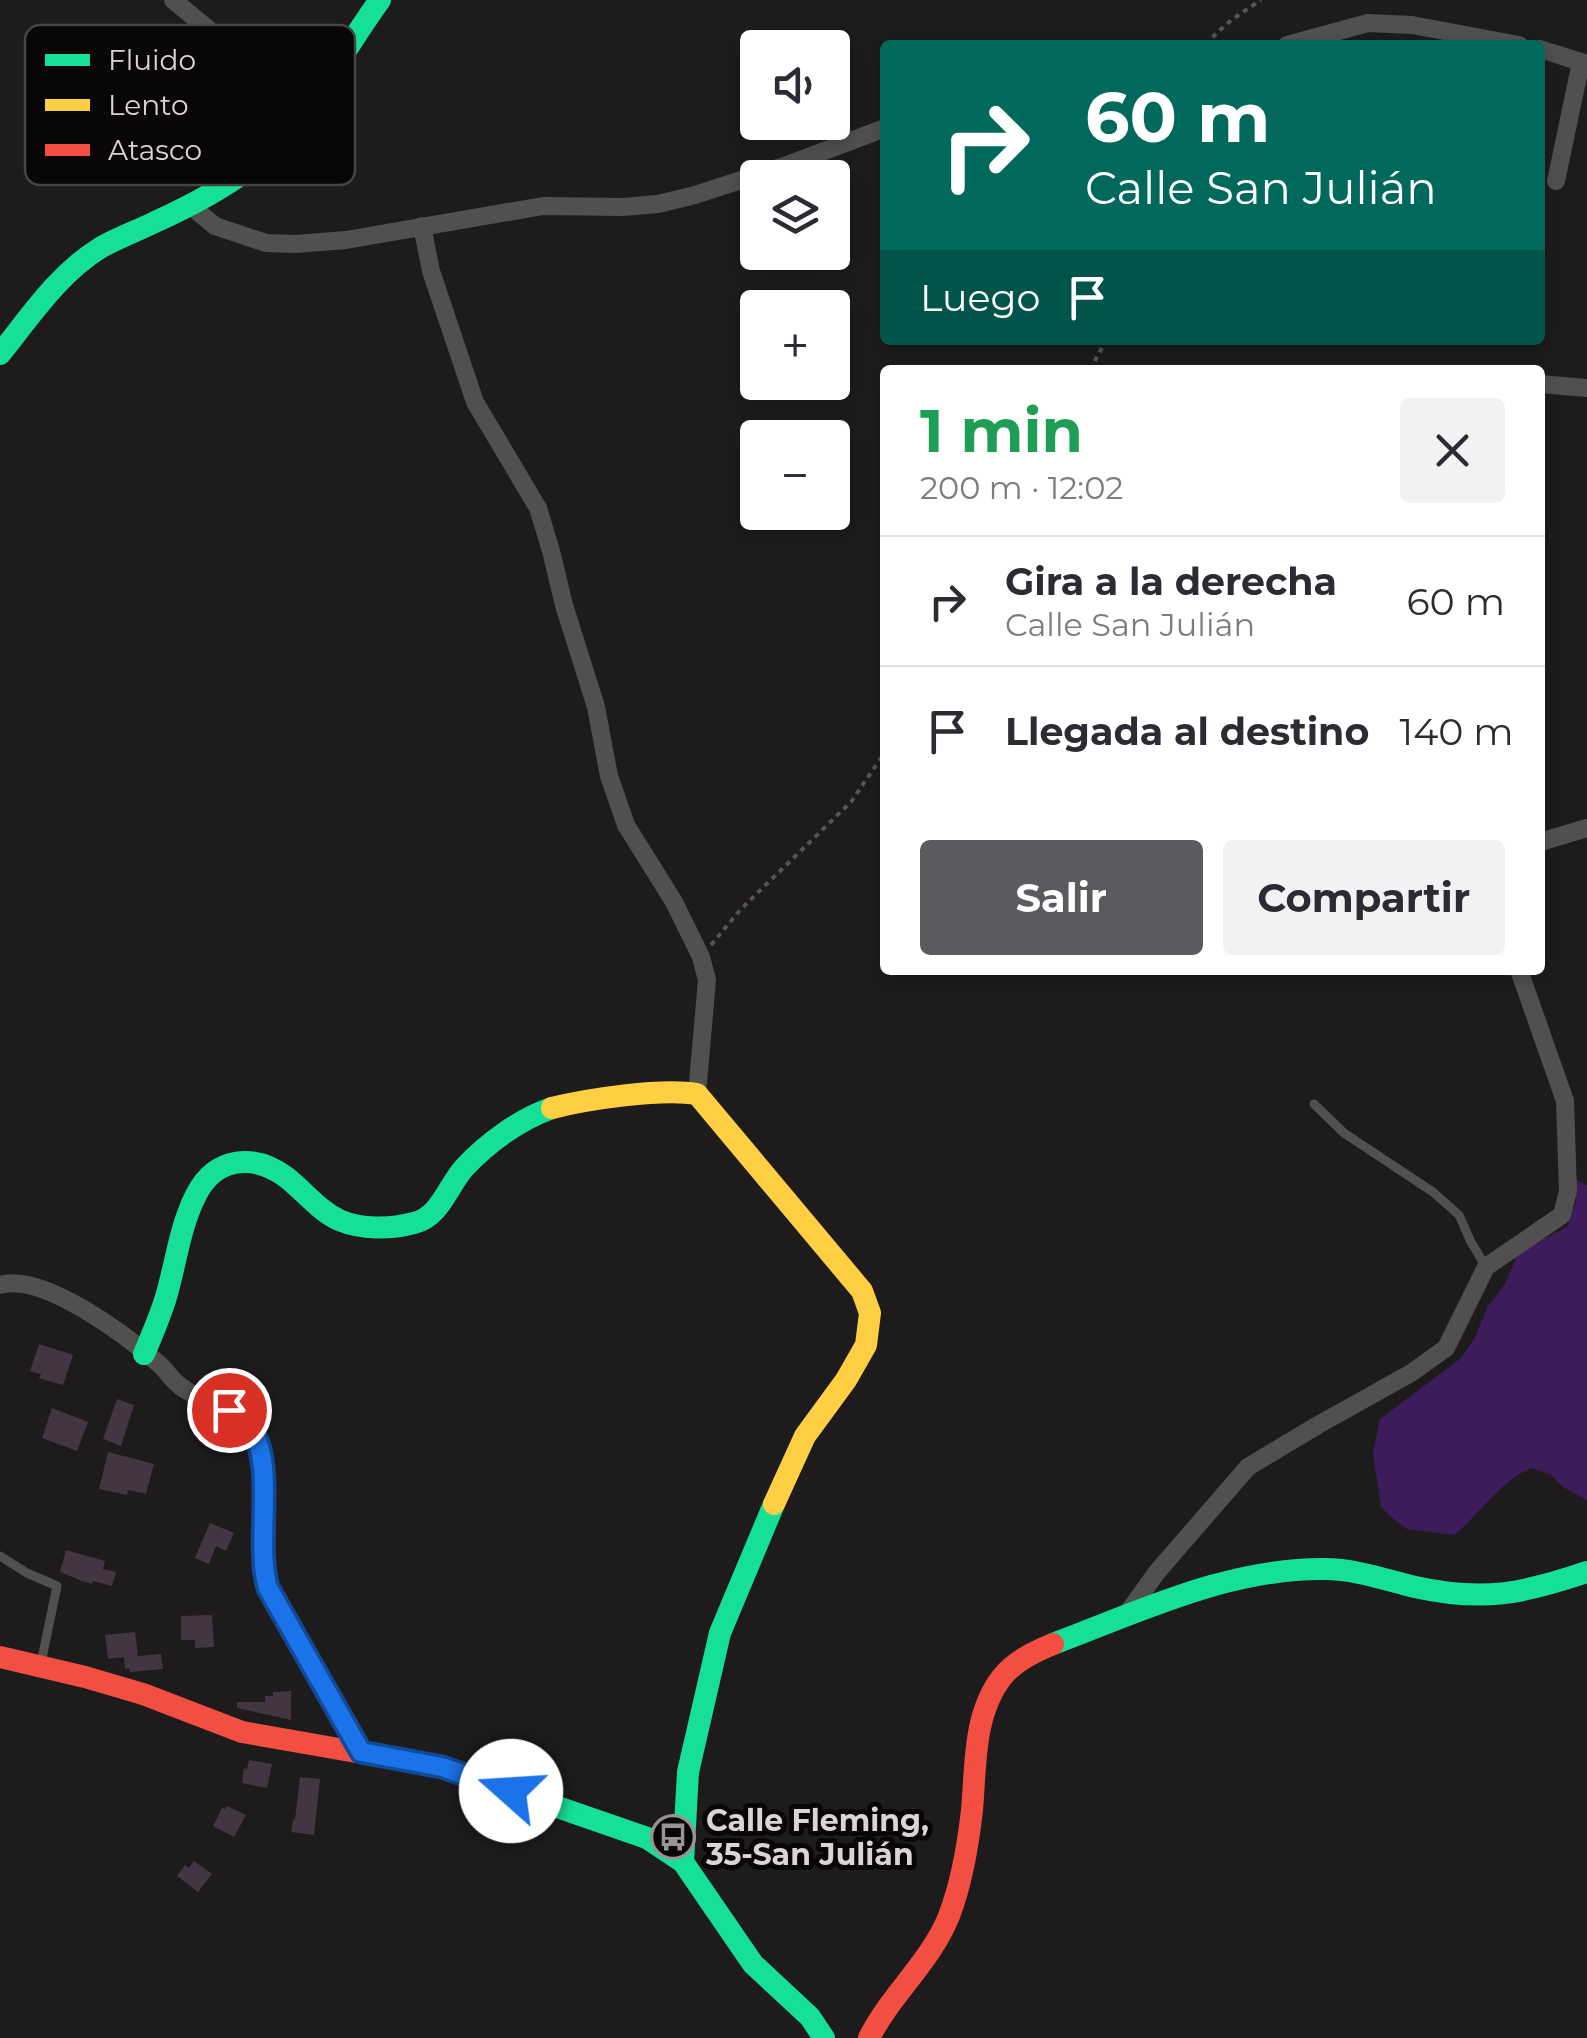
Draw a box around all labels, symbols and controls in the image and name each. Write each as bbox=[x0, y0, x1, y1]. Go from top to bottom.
legend bbox=[25, 25, 355, 185]
map controls bbox=[740, 30, 850, 530]
button: sound bbox=[740, 30, 850, 140]
text: Fluido bbox=[108, 43, 196, 77]
text: 60 m bbox=[1085, 74, 1270, 160]
icon: right bbox=[920, 80, 1050, 210]
text: Lento bbox=[108, 88, 189, 122]
text: Atasco bbox=[108, 133, 202, 167]
button: layers bbox=[740, 160, 850, 270]
text: Calle San Julián bbox=[1085, 160, 1437, 215]
icon: arrive bbox=[1060, 270, 1115, 325]
text: Luego bbox=[920, 274, 1040, 321]
button: + bbox=[740, 290, 850, 400]
text: 1 min bbox=[920, 394, 1083, 467]
button: close bbox=[1400, 398, 1505, 503]
button: − bbox=[740, 420, 850, 530]
text: 200 m · 12:02 bbox=[920, 468, 1124, 507]
text: Gira a la derecha bbox=[1005, 558, 1337, 605]
icon: right bbox=[920, 574, 975, 629]
text: 60 m bbox=[1406, 578, 1505, 625]
text: Calle San Julián bbox=[1005, 605, 1255, 644]
icon: arrive bbox=[920, 704, 975, 759]
text: Llegada al destino bbox=[1005, 708, 1369, 755]
text: 140 m bbox=[1399, 708, 1514, 755]
button: Salir bbox=[920, 840, 1203, 955]
button: Compartir bbox=[1223, 840, 1505, 955]
pin bbox=[187, 1368, 272, 1453]
icon: arrive bbox=[202, 1383, 257, 1438]
position arrow bbox=[459, 1739, 563, 1843]
place label: Calle Fleming, 35-San Julián bbox=[705, 1802, 929, 1873]
bus stop icon: Calle Fleming, 35-San Julián bbox=[650, 1814, 696, 1860]

